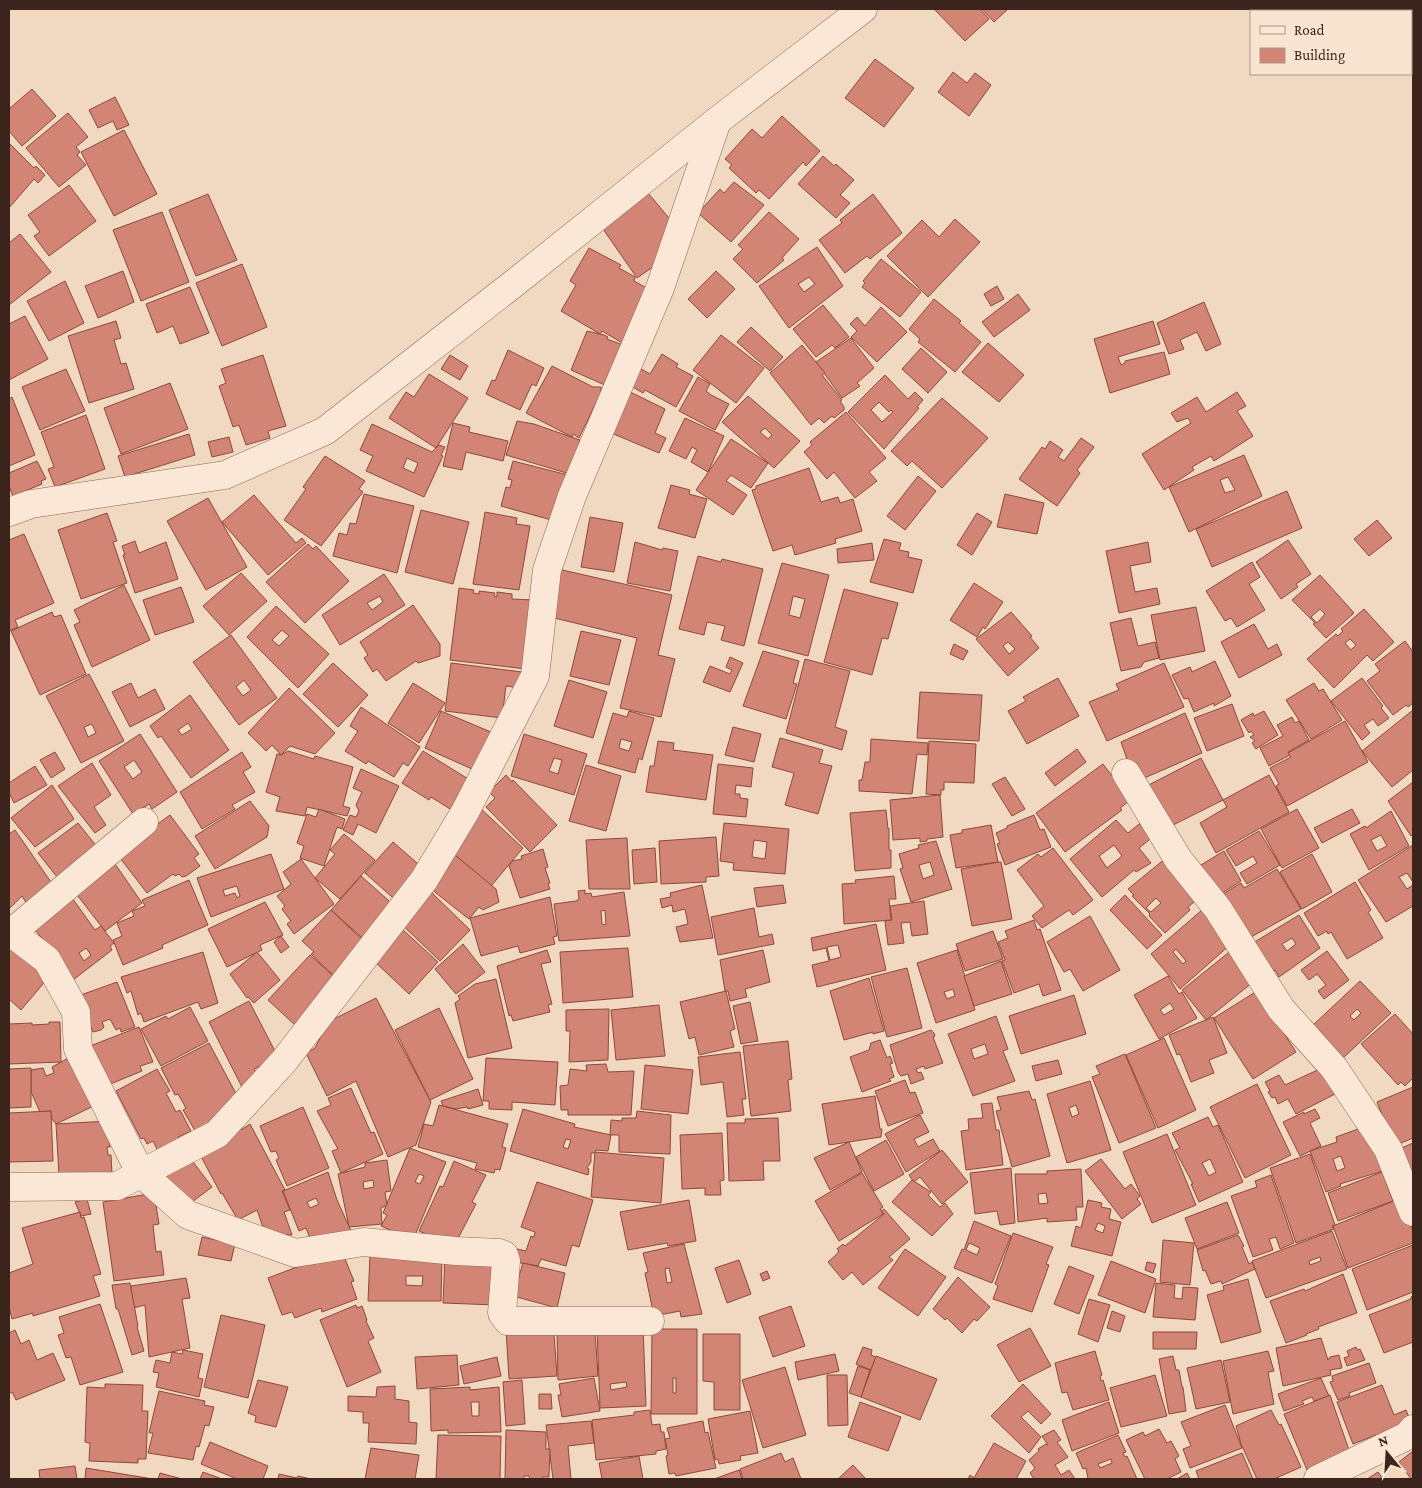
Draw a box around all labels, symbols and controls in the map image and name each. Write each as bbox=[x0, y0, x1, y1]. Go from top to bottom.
legend bbox=[1250, 10, 1412, 75]
text: Road bbox=[1294, 22, 1325, 38]
text: Building bbox=[1294, 47, 1345, 64]
north arrow bbox=[1362, 1428, 1412, 1478]
text: N bbox=[1376, 1431, 1390, 1450]

